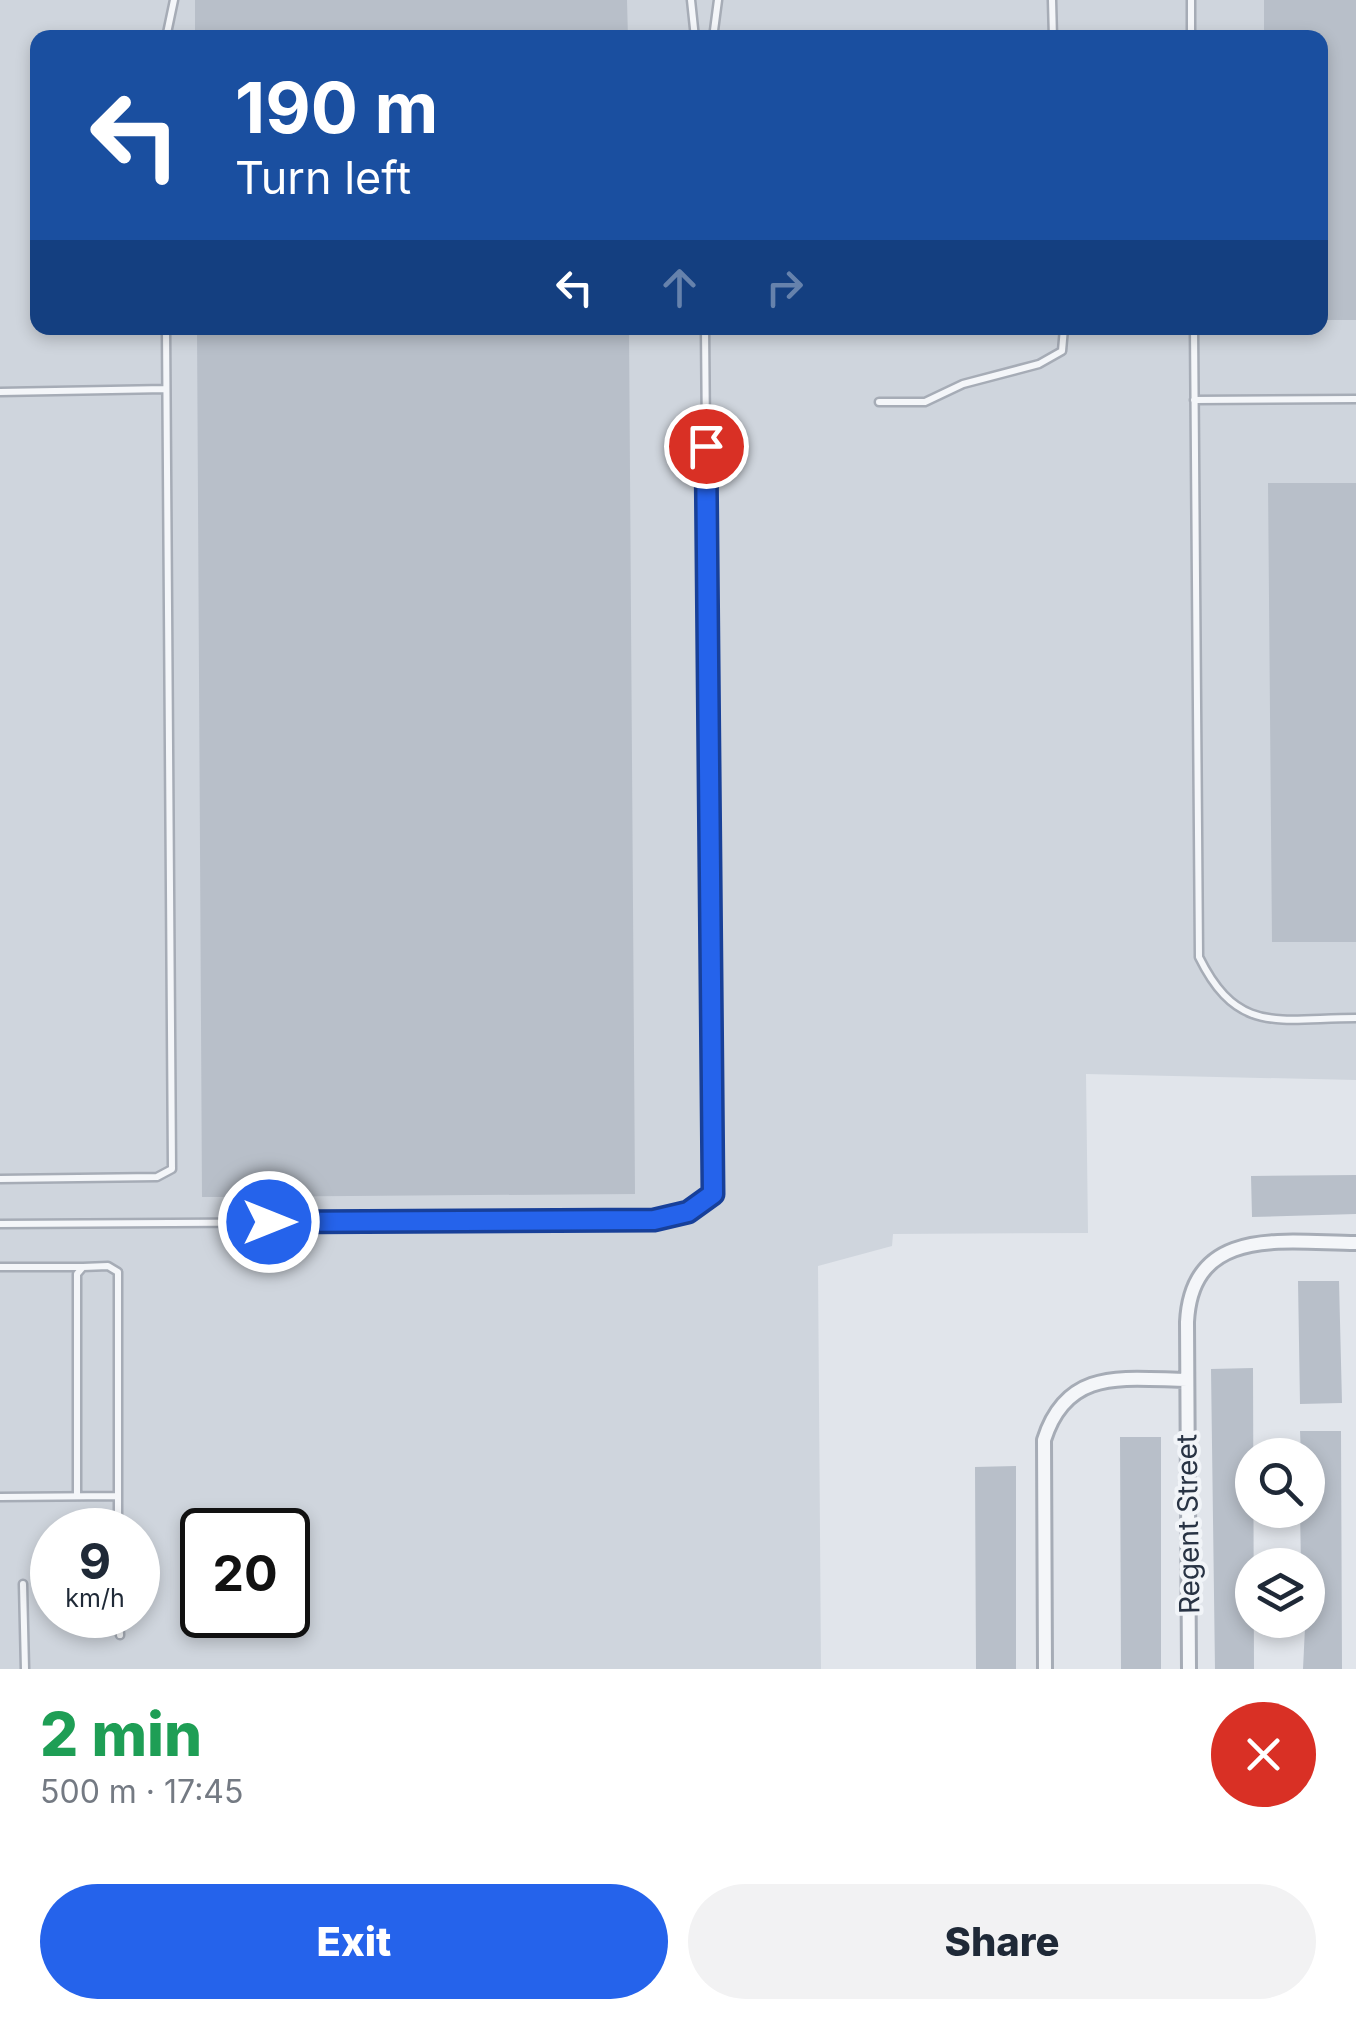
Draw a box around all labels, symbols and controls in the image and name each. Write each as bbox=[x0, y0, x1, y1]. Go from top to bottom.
text: 190 m bbox=[235, 65, 438, 150]
icon: left bbox=[70, 70, 200, 200]
text: Turn left bbox=[235, 150, 411, 205]
icon: left bbox=[547, 260, 602, 315]
icon: ahead bbox=[652, 260, 707, 315]
icon: right bbox=[757, 260, 812, 315]
pin bbox=[664, 404, 749, 489]
icon: arrive bbox=[679, 419, 734, 474]
position arrow bbox=[217, 1170, 321, 1274]
street label: Regent Street bbox=[1169, 1434, 1207, 1614]
map controls bbox=[1235, 1438, 1325, 1638]
button: search bbox=[1235, 1438, 1325, 1528]
speed limit sign: 20 bbox=[180, 1508, 310, 1638]
text: 9 bbox=[79, 1531, 111, 1591]
button: layers bbox=[1235, 1548, 1325, 1638]
text: km/h bbox=[65, 1583, 125, 1613]
text: 2 min bbox=[40, 1698, 202, 1770]
button: close bbox=[1211, 1702, 1316, 1807]
text: 500 m · 17:45 bbox=[40, 1772, 243, 1811]
button: Exit bbox=[40, 1884, 668, 1999]
button: Share bbox=[688, 1884, 1316, 1999]

